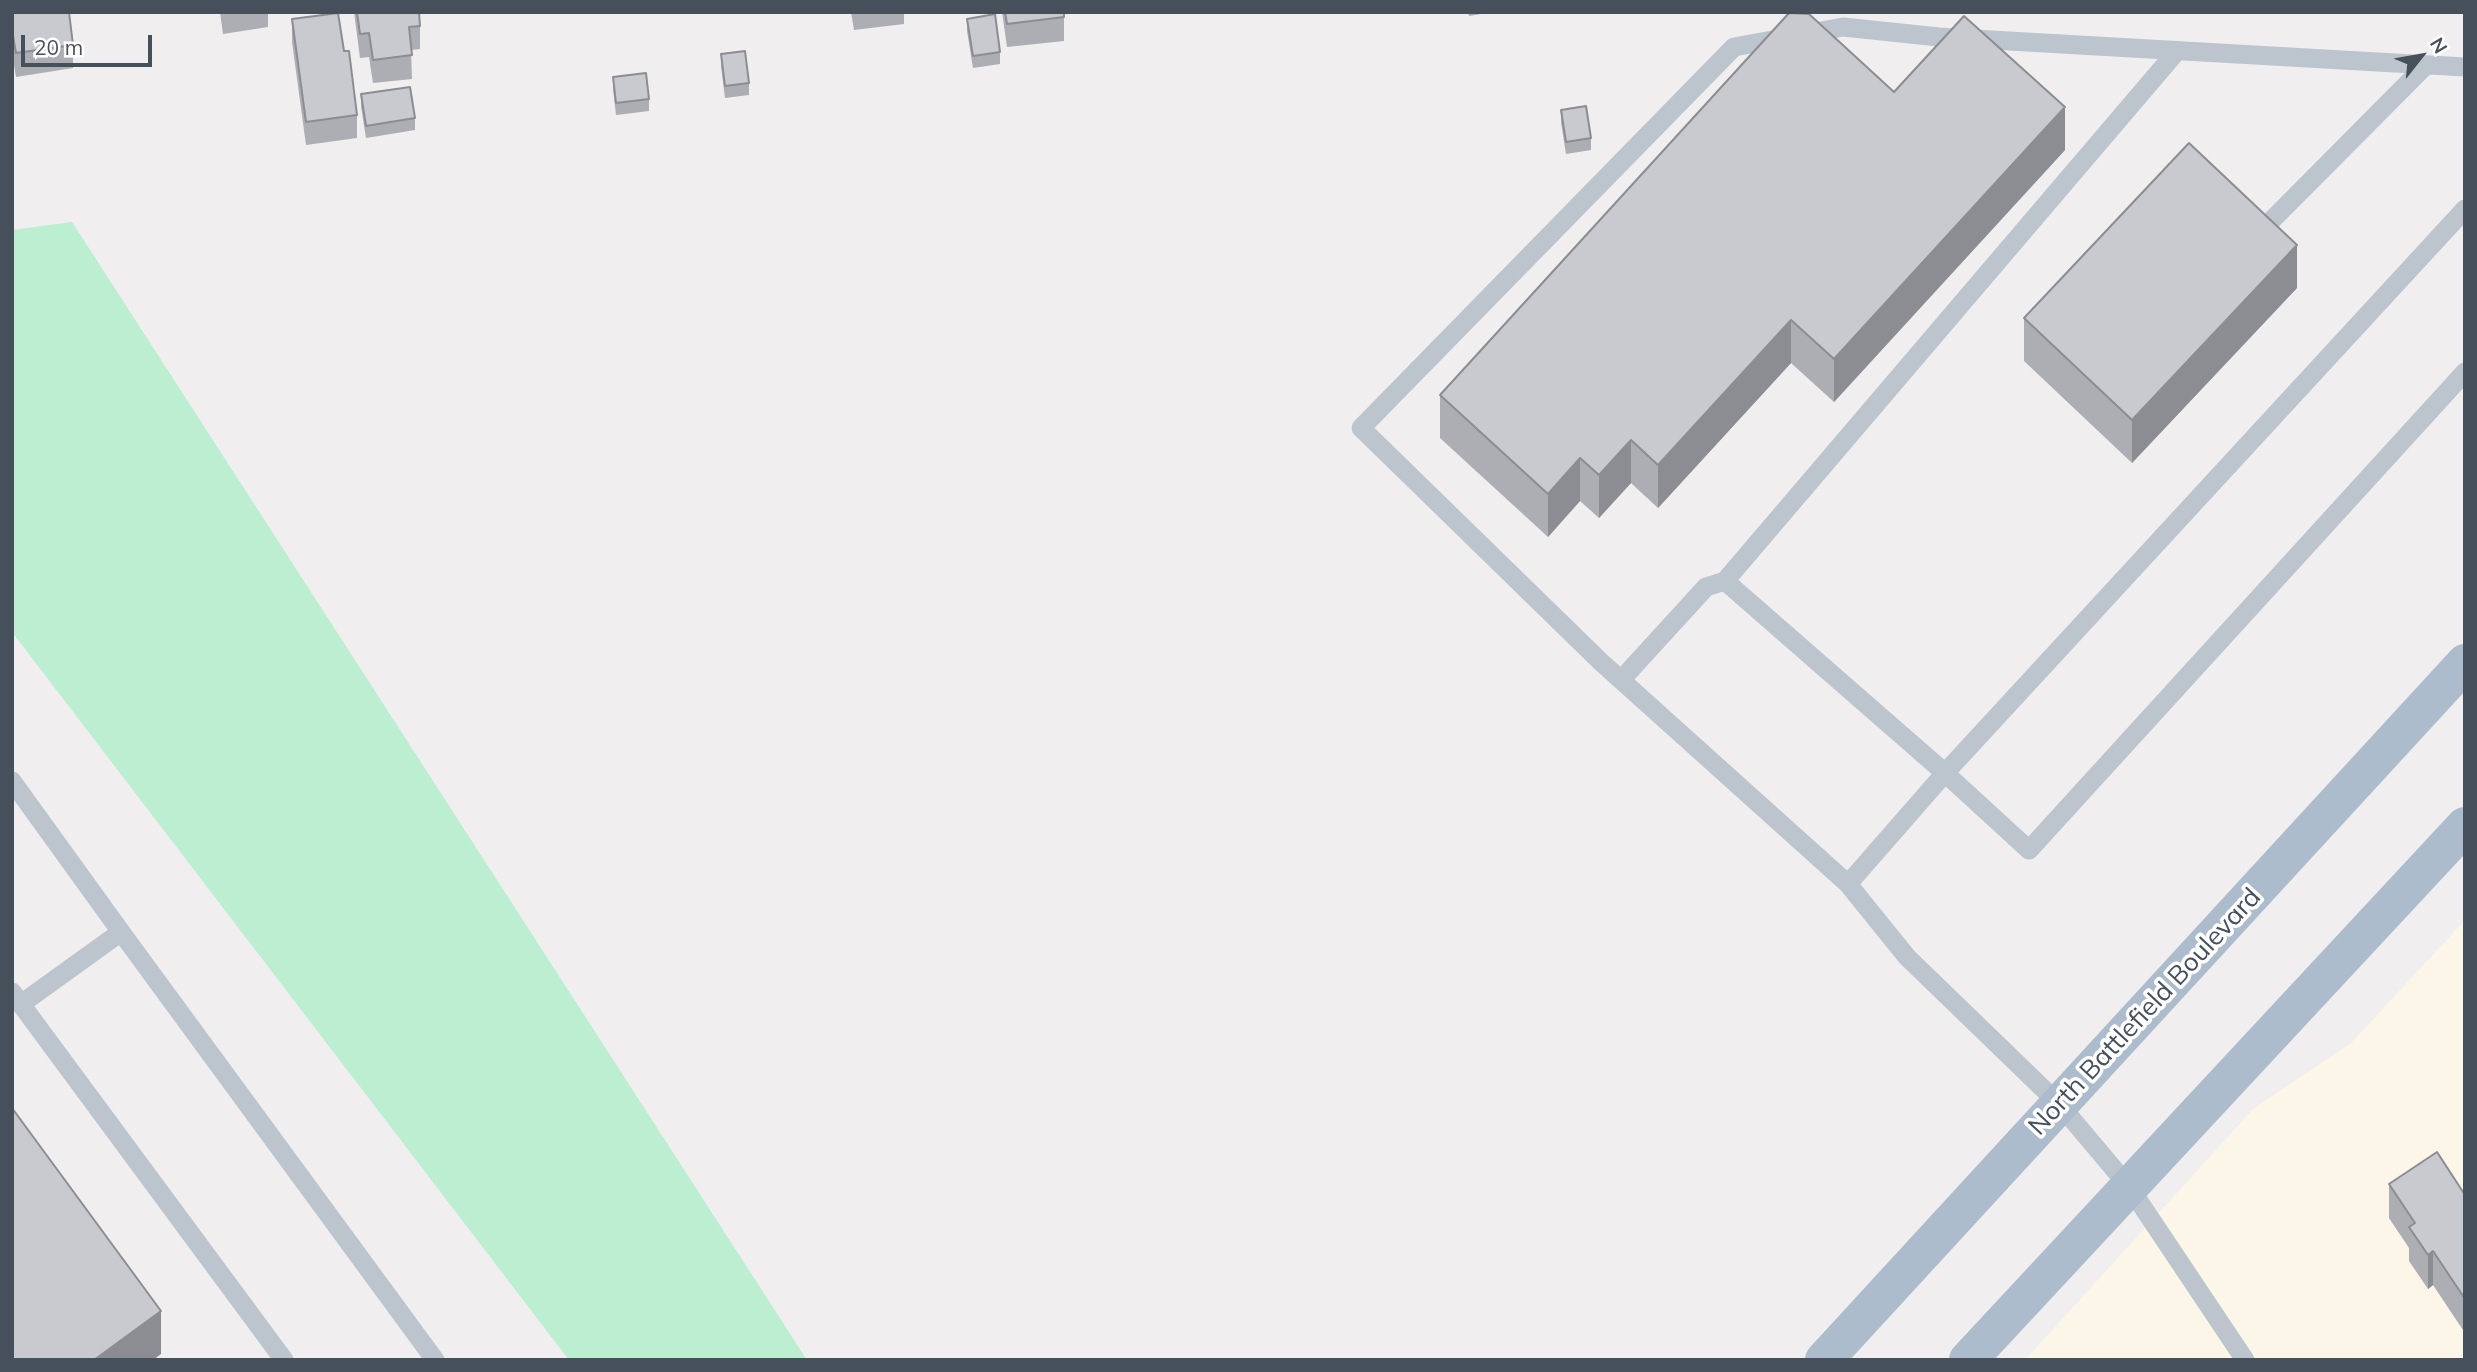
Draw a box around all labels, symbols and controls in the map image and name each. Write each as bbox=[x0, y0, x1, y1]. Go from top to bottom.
scale bar bbox=[24, 21, 156, 65]
north arrow bbox=[2386, 21, 2456, 91]
text: N bbox=[2425, 33, 2453, 58]
text: 20 m bbox=[34, 34, 83, 60]
street label: North Battlefield Boulevard bbox=[2022, 882, 2268, 1142]

